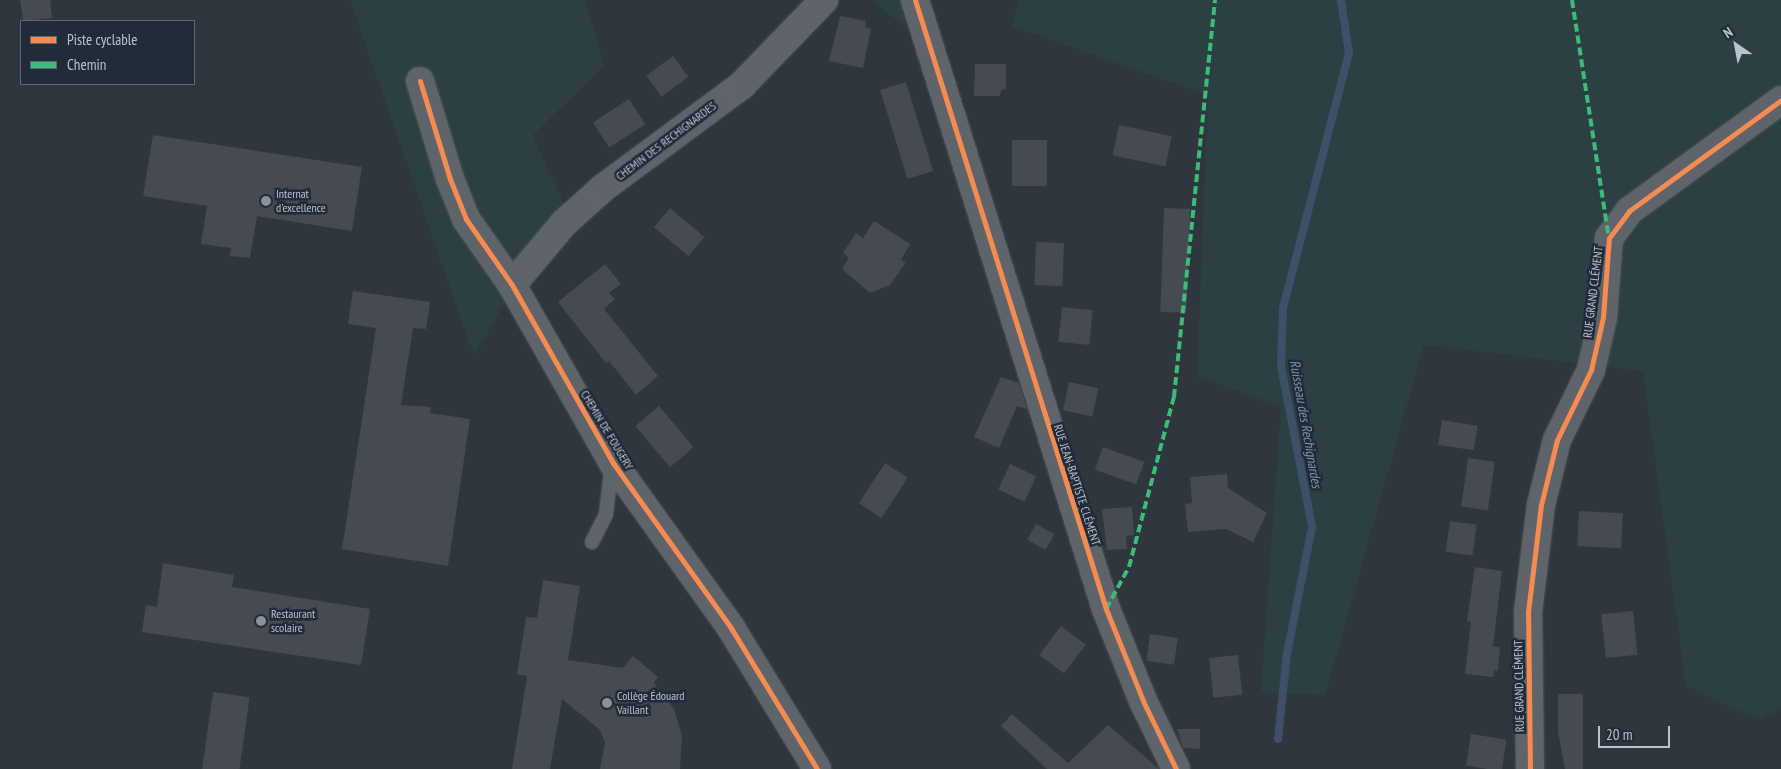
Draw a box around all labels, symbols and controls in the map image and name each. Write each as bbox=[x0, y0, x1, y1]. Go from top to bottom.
legend bbox=[20, 20, 195, 85]
north arrow bbox=[1711, 20, 1761, 70]
text: N bbox=[1720, 23, 1736, 42]
text: Piste cyclable bbox=[67, 30, 137, 49]
text: Chemin bbox=[67, 55, 106, 74]
street label: CHEMIN DES RECHIGNARDES bbox=[613, 99, 719, 183]
place label: Internat d'excellence bbox=[276, 187, 326, 215]
marker: Internat d'excellence bbox=[260, 195, 272, 207]
street label: RUE GRAND CLÉMENT bbox=[1580, 245, 1606, 339]
water label: Ruisseau des Rechignardes bbox=[1286, 359, 1326, 489]
street label: CHEMIN DE FOUGERY bbox=[578, 388, 636, 472]
street label: RUE JEAN-BAPTISTE CLÉMENT bbox=[1051, 423, 1103, 547]
place label: Restaurant scolaire bbox=[271, 607, 315, 635]
marker: Restaurant scolaire bbox=[255, 615, 267, 627]
street label: RUE GRAND CLÉMENT bbox=[1511, 640, 1527, 732]
place label: Collège Édouard Vaillant bbox=[617, 689, 684, 717]
marker: Collège Édouard Vaillant bbox=[601, 697, 613, 709]
scale bar bbox=[1601, 716, 1674, 748]
text: 20 m bbox=[1606, 725, 1632, 744]

